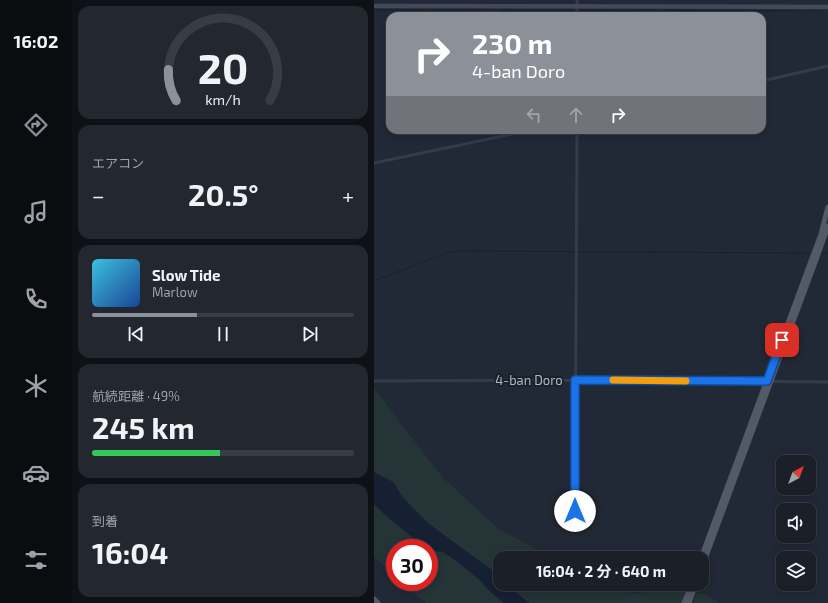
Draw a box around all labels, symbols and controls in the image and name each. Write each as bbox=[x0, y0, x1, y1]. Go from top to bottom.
text: 230 m bbox=[472, 26, 553, 60]
icon: right bbox=[406, 28, 458, 80]
text: 16:02 bbox=[14, 30, 58, 52]
text: 20 bbox=[198, 42, 248, 92]
text: 4-ban Doro bbox=[472, 60, 565, 82]
text: km/h bbox=[205, 90, 241, 107]
icon: left bbox=[523, 104, 545, 126]
icon: ahead bbox=[565, 104, 587, 126]
icon: right bbox=[607, 104, 629, 126]
icon: directions bbox=[22, 111, 50, 139]
text: エアコン bbox=[92, 155, 144, 171]
text: 20.5° bbox=[188, 176, 259, 212]
text: − bbox=[92, 182, 105, 208]
text: + bbox=[342, 182, 354, 208]
icon: music bbox=[22, 198, 50, 226]
text: Slow Tide bbox=[152, 266, 220, 284]
text: Marlow bbox=[152, 284, 198, 300]
icon: phone bbox=[22, 285, 50, 313]
icon: previous bbox=[125, 323, 147, 345]
icon: pause bbox=[212, 323, 234, 345]
icon: next bbox=[299, 323, 321, 345]
pin bbox=[765, 323, 799, 357]
icon: arrive bbox=[771, 329, 793, 351]
icon: climate bbox=[22, 372, 50, 400]
street label: 4-ban Doro bbox=[495, 372, 563, 388]
text: 航続距離 · 49% bbox=[92, 388, 180, 404]
text: 245 km bbox=[92, 409, 195, 445]
north arrow bbox=[776, 455, 816, 495]
map controls bbox=[776, 455, 816, 591]
icon: car bbox=[22, 459, 50, 487]
position arrow bbox=[554, 490, 596, 532]
button: sound bbox=[776, 503, 816, 543]
text: 到着 bbox=[92, 513, 118, 529]
text: 16:04 bbox=[92, 534, 168, 570]
speed limit sign: 30 bbox=[386, 539, 438, 591]
icon: filters bbox=[22, 546, 50, 574]
button: layers bbox=[776, 551, 816, 591]
text: 16:04 · 2 分 · 640 m bbox=[536, 562, 666, 580]

